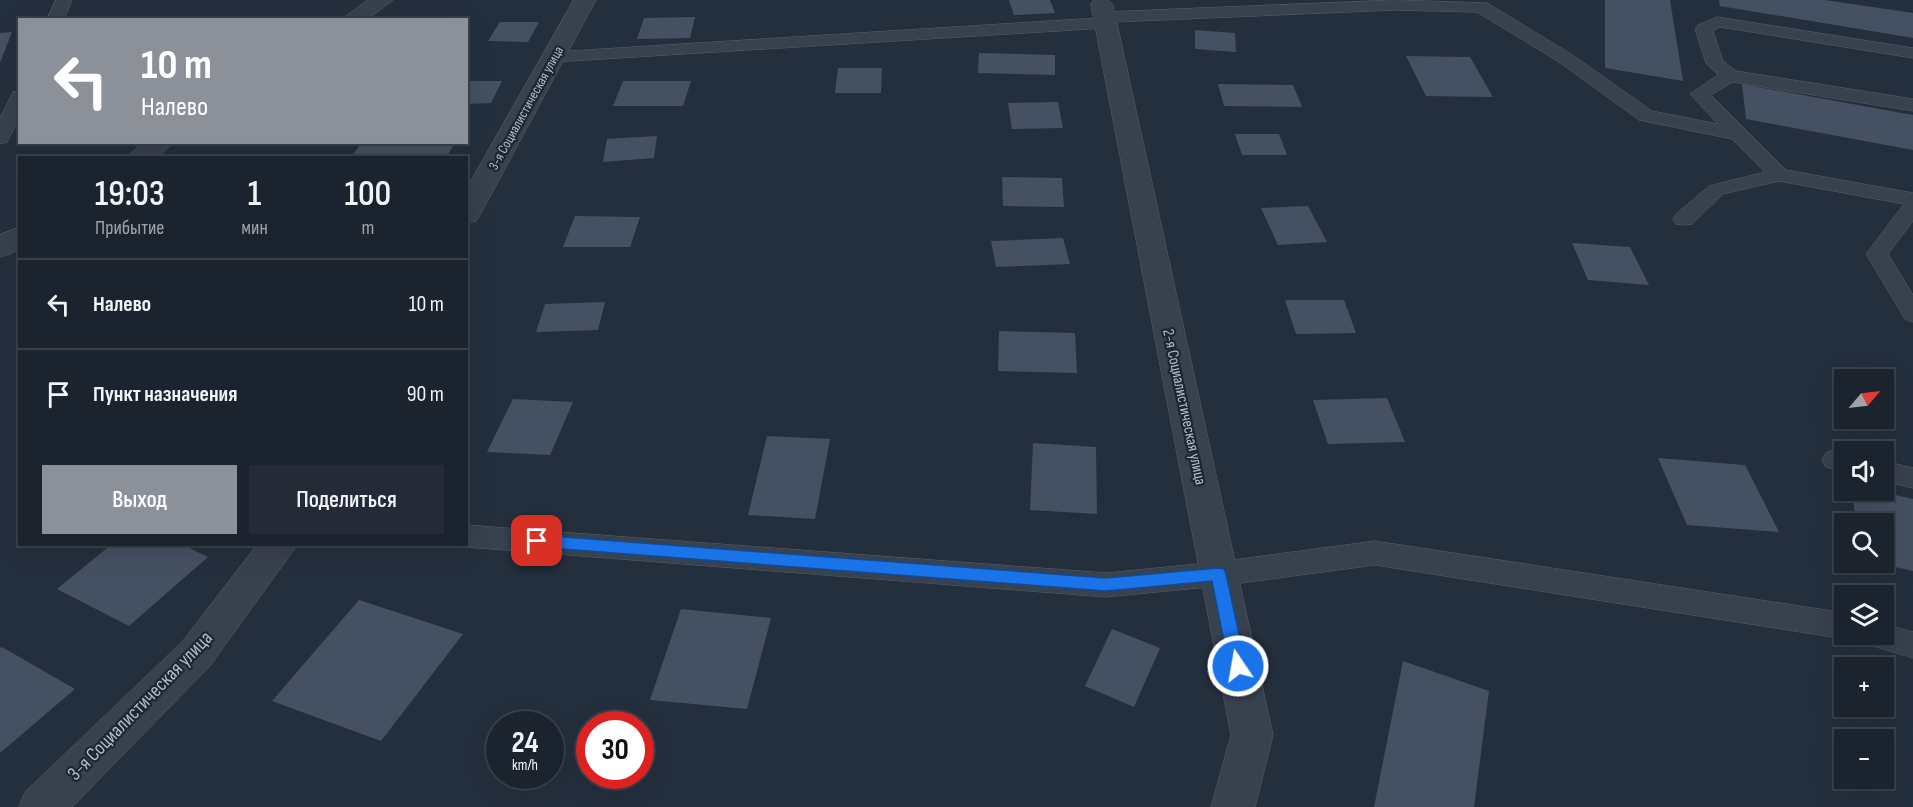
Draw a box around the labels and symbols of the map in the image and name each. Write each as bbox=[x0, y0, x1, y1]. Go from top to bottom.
street label: 3-я Социалистическая улица bbox=[485, 43, 567, 173]
street label: 2-я Социалистическая улица bbox=[1158, 327, 1210, 487]
north arrow bbox=[1834, 369, 1894, 429]
pin bbox=[511, 515, 562, 566]
street label: 3-я Социалистическая улица bbox=[62, 626, 218, 786]
position arrow bbox=[1206, 634, 1270, 698]
speed limit sign: 30 bbox=[576, 711, 654, 789]

